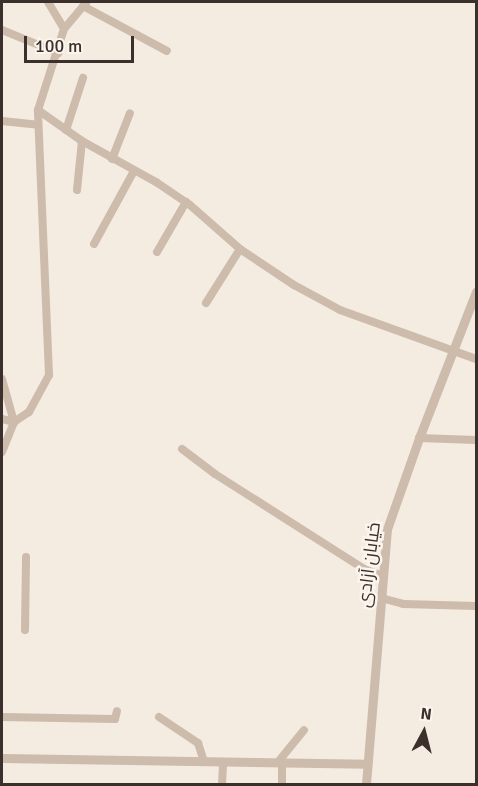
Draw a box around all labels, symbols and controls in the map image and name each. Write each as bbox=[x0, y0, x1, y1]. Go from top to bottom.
scale bar bbox=[27, 24, 136, 62]
text: 100 m bbox=[35, 35, 82, 57]
street label: خیابان آزادی bbox=[353, 521, 385, 609]
north arrow bbox=[394, 702, 454, 762]
text: N bbox=[419, 704, 433, 725]

